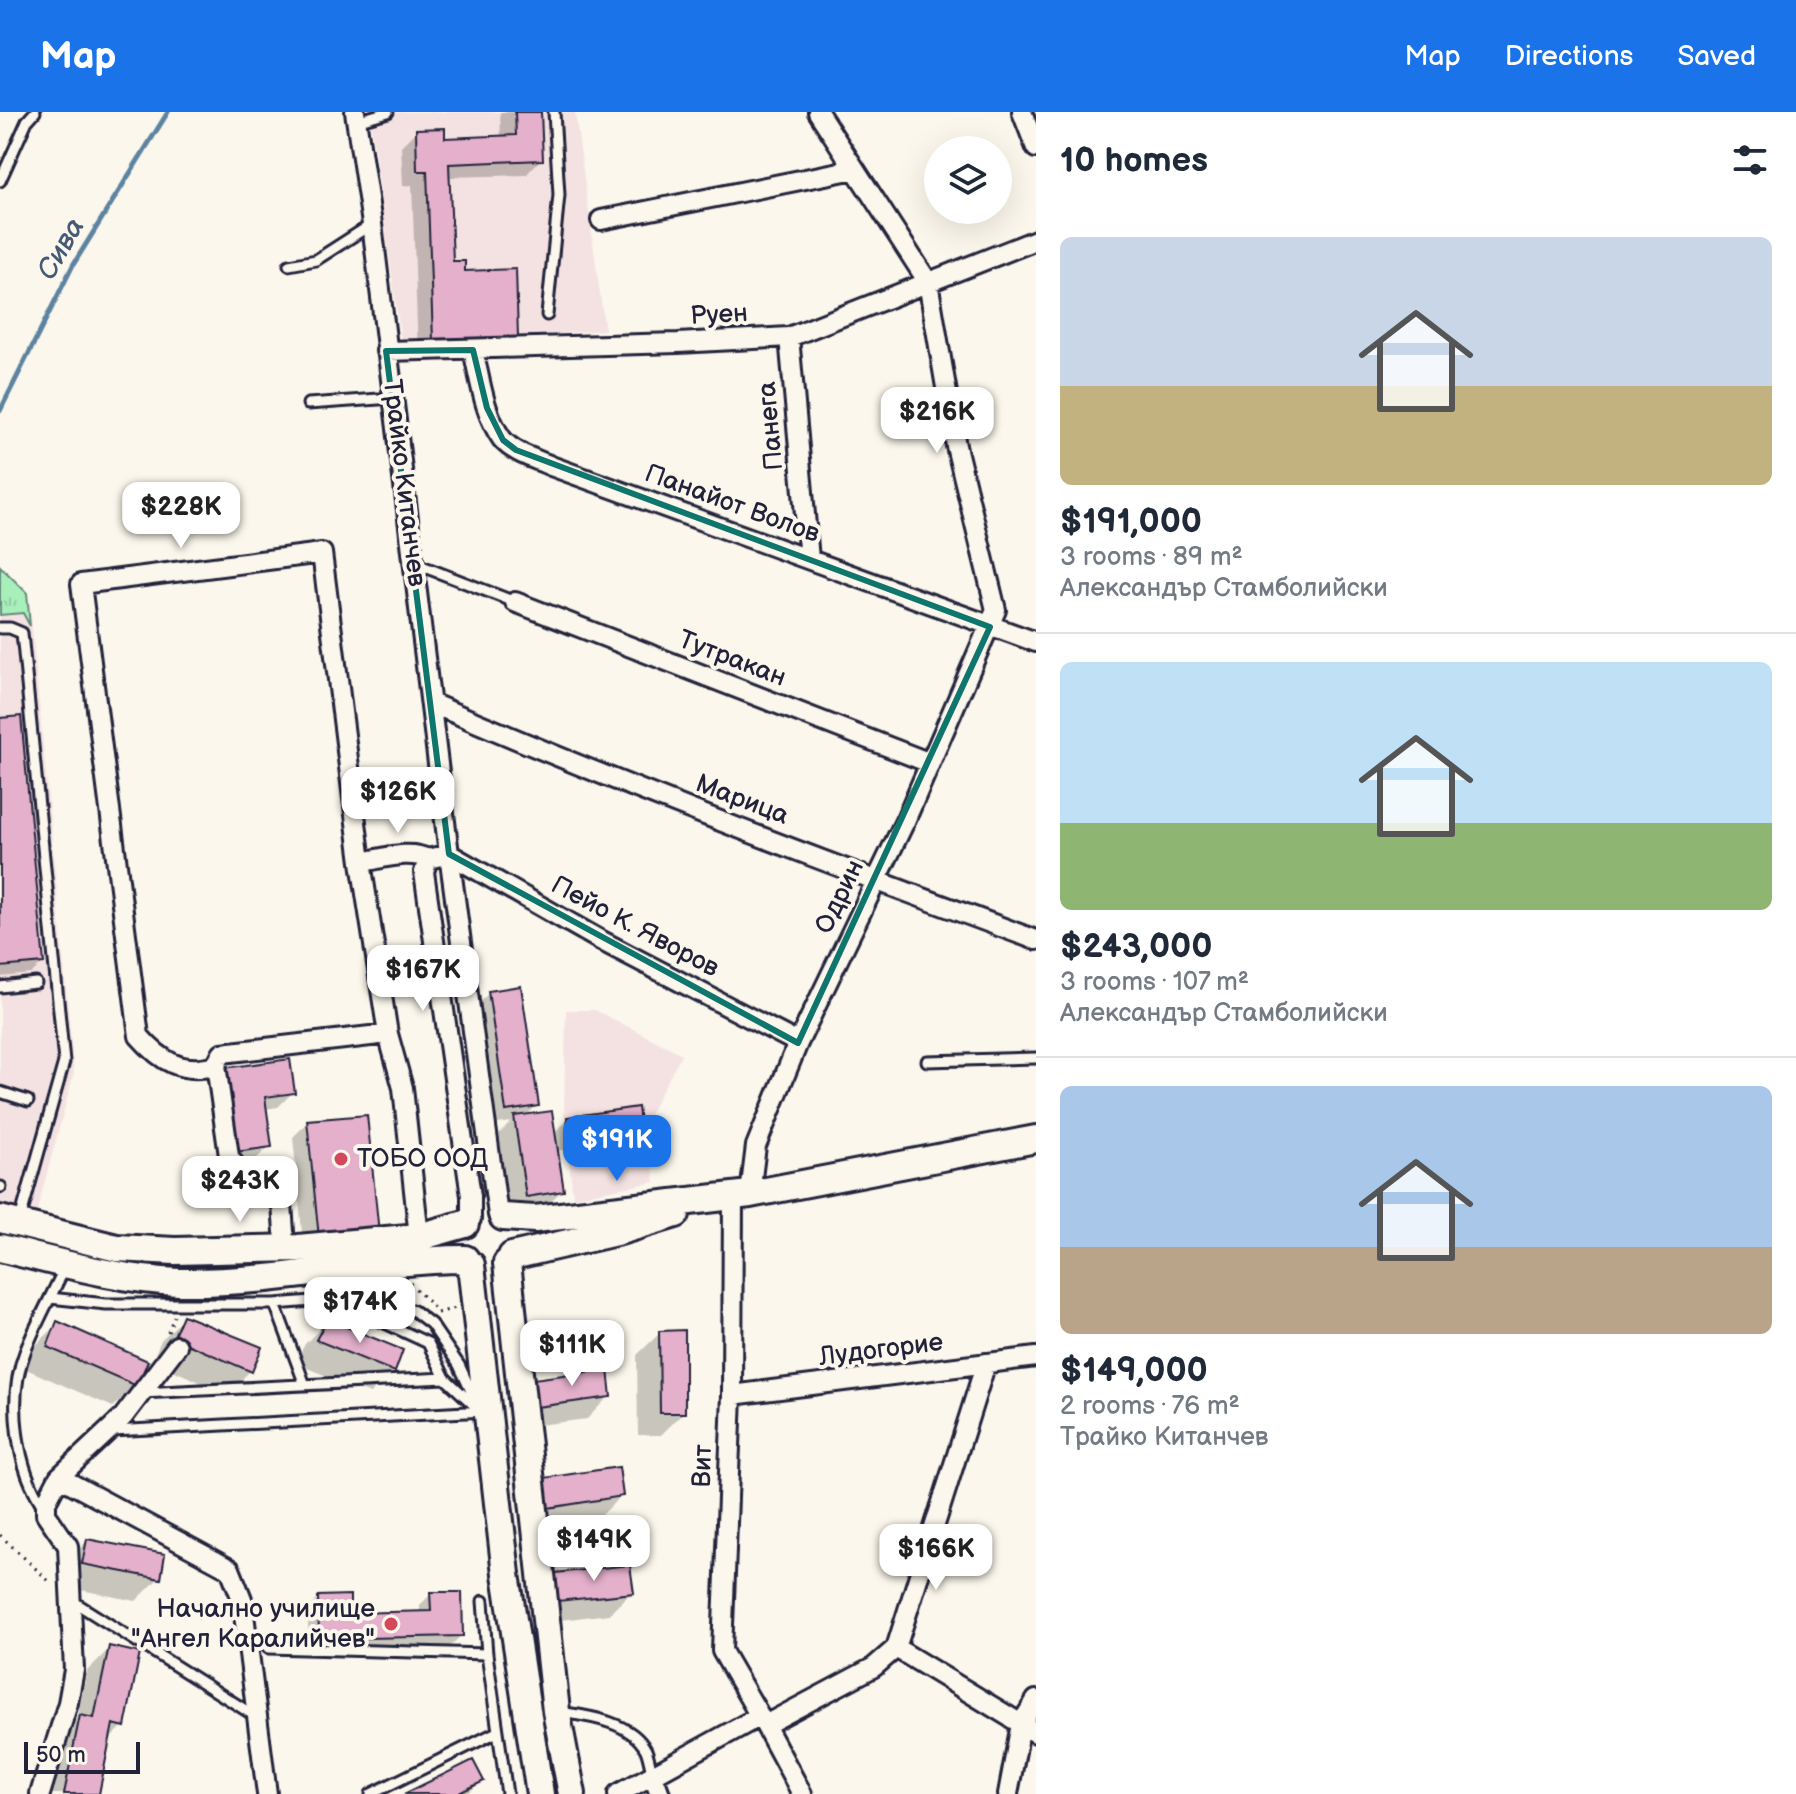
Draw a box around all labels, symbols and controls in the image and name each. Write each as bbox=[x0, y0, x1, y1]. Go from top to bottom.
text: Map bbox=[40, 34, 116, 79]
text: Map bbox=[1404, 40, 1461, 73]
text: Directions bbox=[1505, 40, 1633, 73]
text: Saved bbox=[1677, 40, 1756, 73]
map controls bbox=[924, 136, 1012, 224]
button: layers bbox=[924, 136, 1012, 224]
icon: filters bbox=[1728, 138, 1772, 182]
text: 10 homes bbox=[1060, 140, 1208, 181]
water label: Сива bbox=[30, 212, 92, 286]
icon: home bbox=[1344, 289, 1488, 433]
street label: Руен bbox=[689, 298, 749, 332]
street label: Трайко Китанчев bbox=[376, 378, 432, 589]
street label: Панега bbox=[752, 380, 790, 472]
pin: $216K bbox=[881, 387, 993, 455]
text: $216K bbox=[899, 397, 975, 428]
street label: Панайот Волов bbox=[640, 458, 824, 550]
pin: $228K bbox=[125, 482, 237, 550]
text: $228K bbox=[140, 492, 222, 523]
text: $191,000 bbox=[1060, 501, 1202, 542]
text: 3 rooms · 89 m² bbox=[1060, 542, 1243, 573]
text: Александър Стамболийски bbox=[1060, 573, 1388, 604]
street label: Тутракан bbox=[674, 624, 790, 694]
icon: home bbox=[1344, 714, 1488, 858]
pin: $126K bbox=[342, 767, 454, 835]
street label: Марица bbox=[691, 768, 793, 832]
text: $126K bbox=[359, 777, 437, 808]
street label: Одрин bbox=[809, 855, 871, 939]
street label: Пейо К. Яворов bbox=[546, 870, 725, 984]
text: $243,000 bbox=[1060, 926, 1212, 967]
pin: $167K bbox=[367, 945, 479, 1013]
text: $167K bbox=[385, 955, 461, 986]
text: 3 rooms · 107 m² bbox=[1060, 967, 1249, 998]
text: Александър Стамболийски bbox=[1060, 998, 1388, 1029]
pin: $191K bbox=[561, 1115, 673, 1183]
text: $191K bbox=[581, 1125, 653, 1156]
icon: home bbox=[1344, 1138, 1488, 1282]
place label: ТОБО ООД bbox=[357, 1144, 488, 1175]
marker: ТОБО ООД bbox=[332, 1150, 350, 1168]
pin: $243K bbox=[184, 1156, 296, 1224]
text: $243K bbox=[200, 1166, 280, 1197]
pin: $174K bbox=[304, 1277, 416, 1345]
text: $174K bbox=[322, 1287, 398, 1318]
pin: $111K bbox=[516, 1320, 628, 1388]
street label: Лудогорие bbox=[816, 1327, 945, 1373]
text: $111K bbox=[538, 1330, 606, 1361]
text: $149,000 bbox=[1060, 1350, 1208, 1391]
text: 2 rooms · 76 m² bbox=[1060, 1391, 1240, 1422]
text: Трайко Китанчев bbox=[1060, 1422, 1268, 1453]
street label: Вит bbox=[687, 1444, 719, 1488]
pin: $149K bbox=[538, 1515, 650, 1583]
pin: $166K bbox=[880, 1524, 992, 1592]
text: $149K bbox=[556, 1525, 632, 1556]
text: $166K bbox=[897, 1534, 975, 1565]
place label: Начално училище "Ангел Каралийчев" bbox=[131, 1594, 375, 1655]
marker: Начално училище "Ангел Каралийчев" bbox=[382, 1615, 400, 1633]
scale bar bbox=[24, 1738, 140, 1774]
text: 50 m bbox=[36, 1742, 86, 1769]

